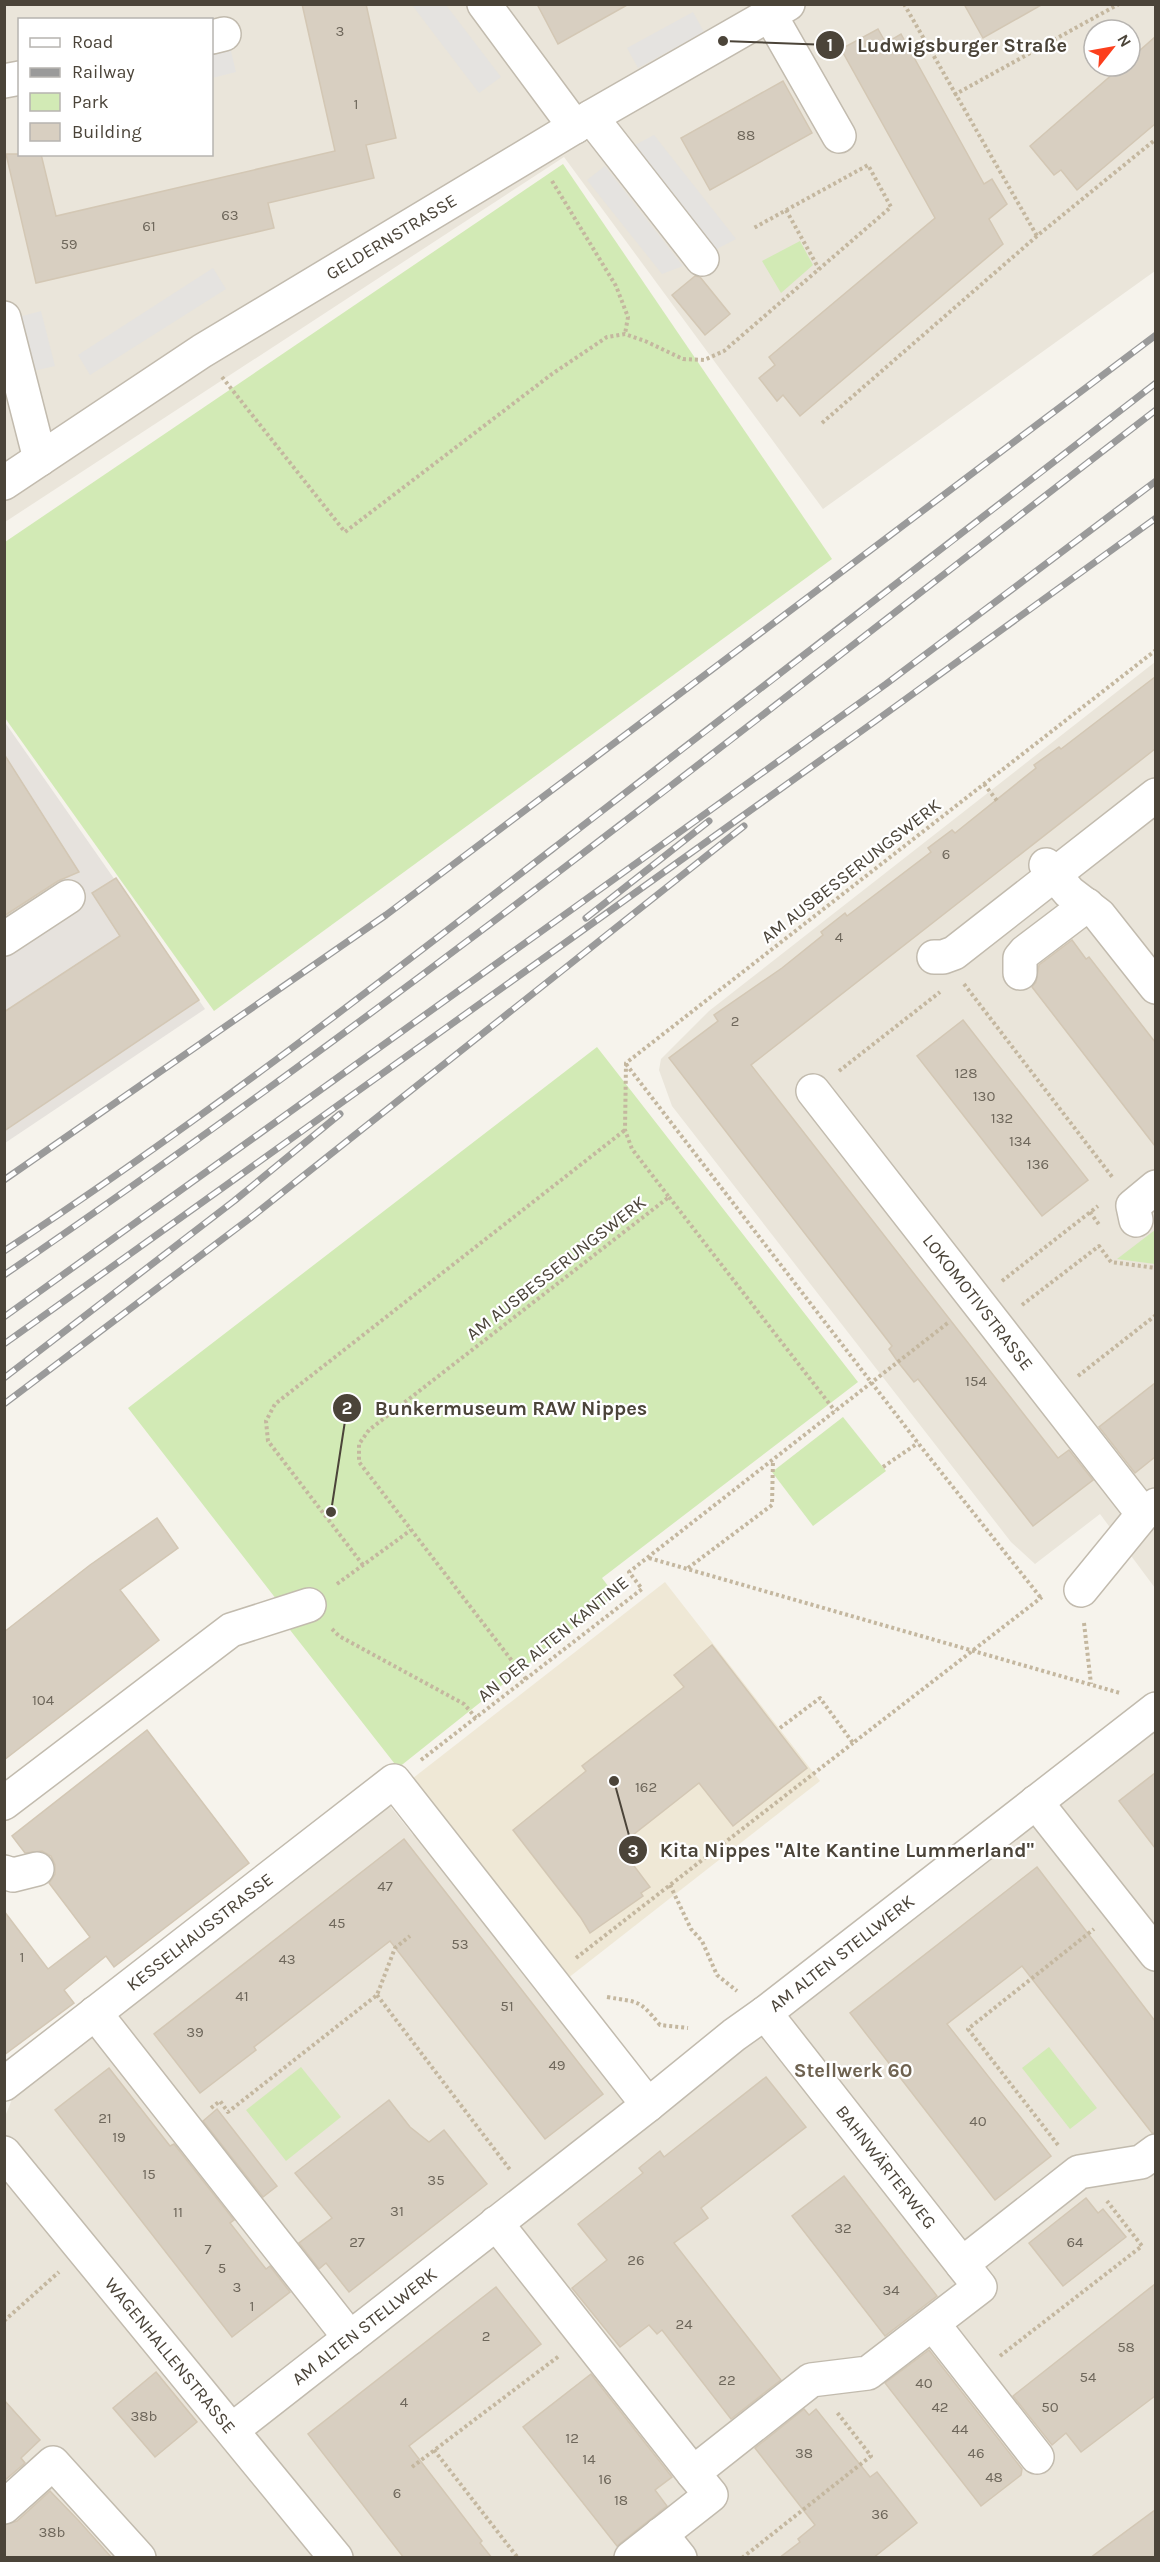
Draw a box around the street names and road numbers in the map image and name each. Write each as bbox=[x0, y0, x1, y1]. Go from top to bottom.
street label: GELDERNSTRASSE bbox=[322, 189, 461, 285]
street label: AM AUSBESSERUNGSWERK bbox=[757, 794, 945, 948]
street label: AM AUSBESSERUNGSWERK bbox=[462, 1191, 650, 1345]
street label: LOKOMOTIVSTRASSE bbox=[918, 1230, 1038, 1375]
street label: AN DER ALTEN KANTINE bbox=[473, 1571, 633, 1707]
street label: KESSELHAUSSTRASSE bbox=[122, 1868, 278, 1996]
street label: AM ALTEN STELLWERK bbox=[765, 1890, 919, 2017]
street label: BAHNWÄRTERWEG bbox=[831, 2101, 941, 2233]
street label: AM ALTEN STELLWERK bbox=[288, 2263, 441, 2390]
street label: WAGENHALLENSTRASSE bbox=[100, 2273, 240, 2438]

